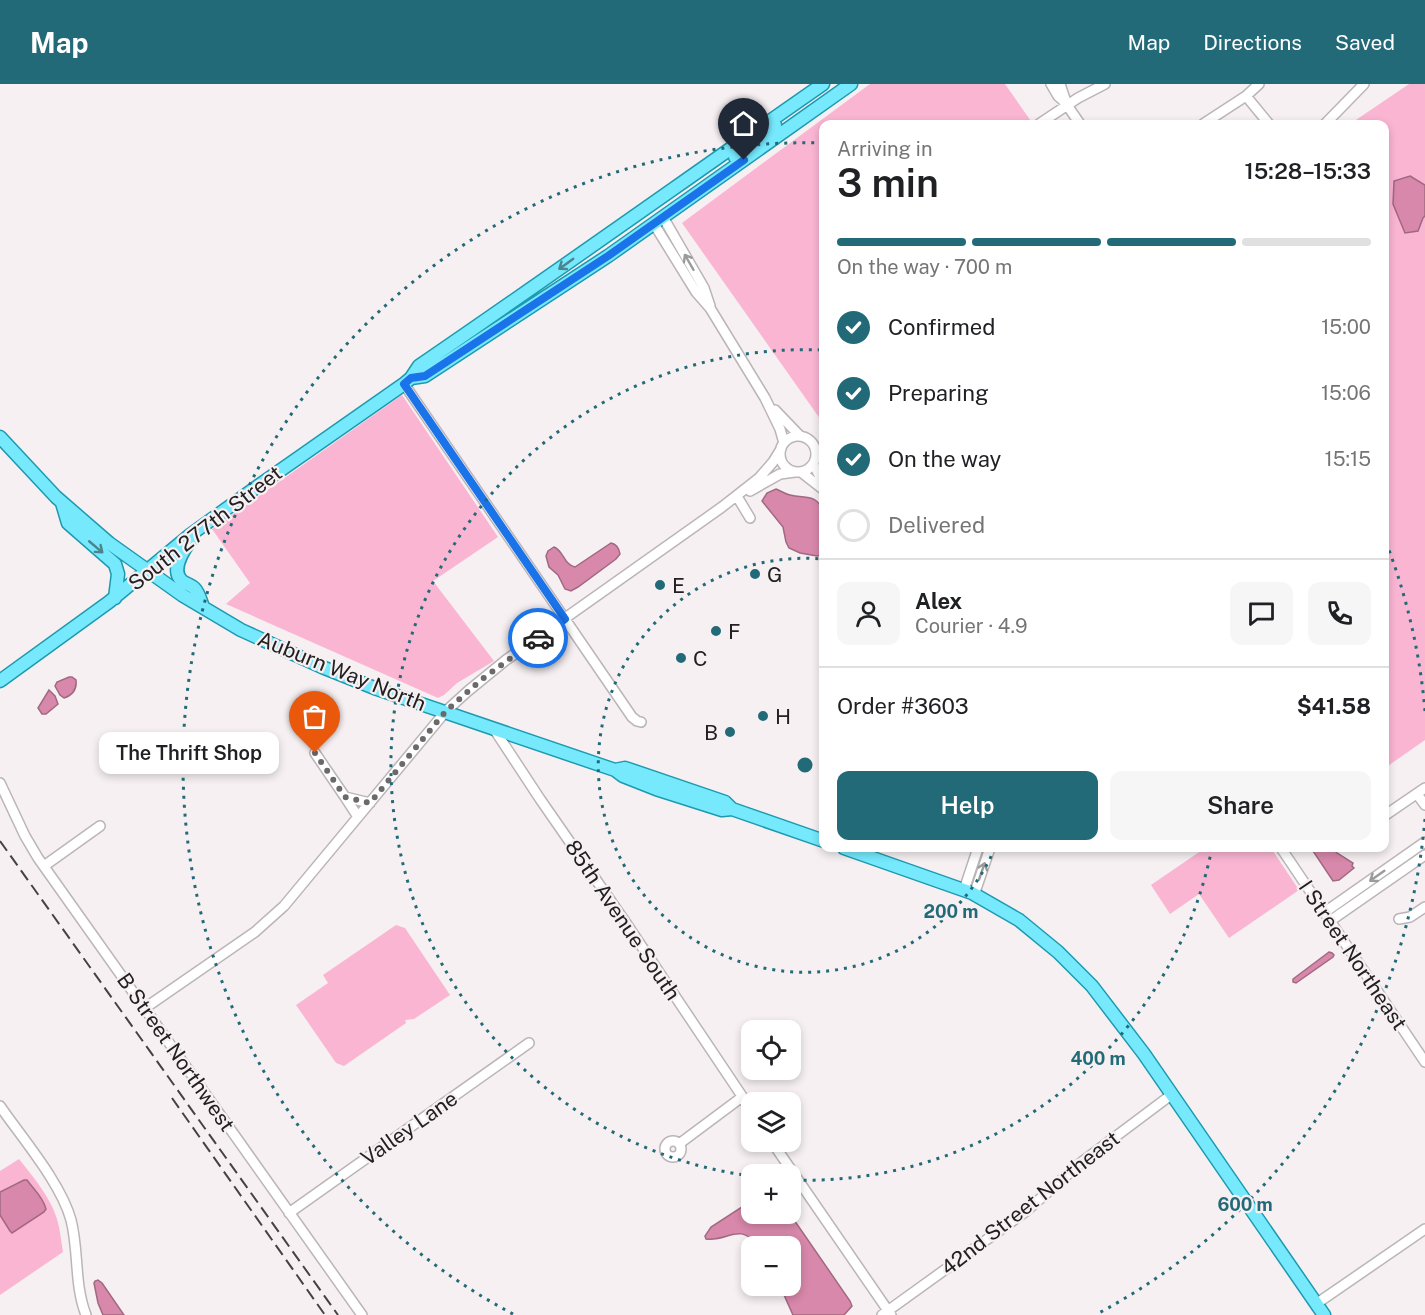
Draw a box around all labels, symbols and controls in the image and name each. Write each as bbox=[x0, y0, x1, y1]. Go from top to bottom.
text: Map bbox=[30, 26, 89, 59]
text: Map bbox=[1128, 30, 1170, 55]
text: Directions bbox=[1203, 30, 1302, 55]
text: Saved bbox=[1335, 30, 1395, 55]
pin bbox=[718, 98, 769, 160]
icon: home bbox=[727, 107, 760, 140]
text: Arriving in bbox=[837, 137, 932, 161]
text: 15:28–15:33 bbox=[1245, 158, 1371, 184]
text: 3 min bbox=[837, 160, 939, 206]
one-way arrow bbox=[682, 254, 694, 271]
text: On the way · 700 m bbox=[837, 255, 1012, 279]
one-way arrow bbox=[558, 258, 574, 270]
icon: check bbox=[837, 311, 870, 344]
text: Confirmed bbox=[888, 314, 995, 340]
text: 15:00 bbox=[1321, 315, 1371, 339]
icon: check bbox=[837, 377, 870, 410]
text: Preparing bbox=[888, 380, 989, 406]
text: 15:06 bbox=[1321, 381, 1371, 405]
icon: check bbox=[837, 443, 870, 476]
text: On the way bbox=[888, 446, 1001, 472]
text: 15:15 bbox=[1325, 447, 1371, 471]
street label: South 277th Street bbox=[123, 460, 287, 596]
text: Delivered bbox=[888, 512, 985, 538]
one-way arrow bbox=[88, 540, 104, 553]
place label: G bbox=[767, 562, 782, 587]
marker: G bbox=[748, 567, 762, 581]
place label: E bbox=[672, 573, 685, 598]
marker: E bbox=[653, 578, 667, 592]
button: person bbox=[837, 582, 900, 645]
button: chat bbox=[1230, 582, 1293, 645]
button: phone bbox=[1308, 582, 1371, 645]
text: Alex bbox=[915, 588, 962, 614]
courier bbox=[508, 608, 568, 668]
text: Courier · 4.9 bbox=[915, 614, 1027, 638]
place label: F bbox=[728, 619, 740, 644]
icon: car bbox=[522, 622, 555, 655]
marker: F bbox=[709, 624, 723, 638]
street label: Auburn Way North bbox=[254, 626, 430, 716]
place label: C bbox=[693, 646, 707, 671]
marker: C bbox=[674, 651, 688, 665]
pin bbox=[289, 691, 340, 753]
text: Order #3603 bbox=[837, 693, 969, 719]
text: $41.58 bbox=[1297, 693, 1371, 719]
icon: bag bbox=[298, 700, 331, 733]
place label: H bbox=[775, 704, 791, 729]
marker: H bbox=[756, 709, 770, 723]
place label: B bbox=[704, 720, 718, 745]
marker: B bbox=[723, 725, 737, 739]
callout: The Thrift Shop bbox=[99, 732, 279, 774]
text: The Thrift Shop bbox=[116, 741, 262, 765]
centre of rings bbox=[795, 755, 815, 775]
button: Help bbox=[837, 771, 1098, 840]
button: Share bbox=[1110, 771, 1371, 840]
street label: 85th Avenue South bbox=[560, 835, 686, 1005]
one-way arrow bbox=[978, 862, 989, 881]
one-way arrow bbox=[1369, 870, 1386, 882]
street label: I Street Northeast bbox=[1294, 875, 1412, 1035]
text: 200 m bbox=[924, 901, 978, 922]
street label: B Street Northwest bbox=[112, 968, 240, 1136]
map controls bbox=[741, 1020, 801, 1296]
button: locate bbox=[741, 1020, 801, 1080]
text: 400 m bbox=[1070, 1048, 1126, 1069]
street label: Valley Lane bbox=[356, 1086, 462, 1170]
button: layers bbox=[741, 1092, 801, 1152]
street label: 42nd Street Northeast bbox=[936, 1126, 1124, 1280]
button: + bbox=[741, 1164, 801, 1224]
text: 600 m bbox=[1217, 1194, 1273, 1215]
button: − bbox=[741, 1236, 801, 1296]

